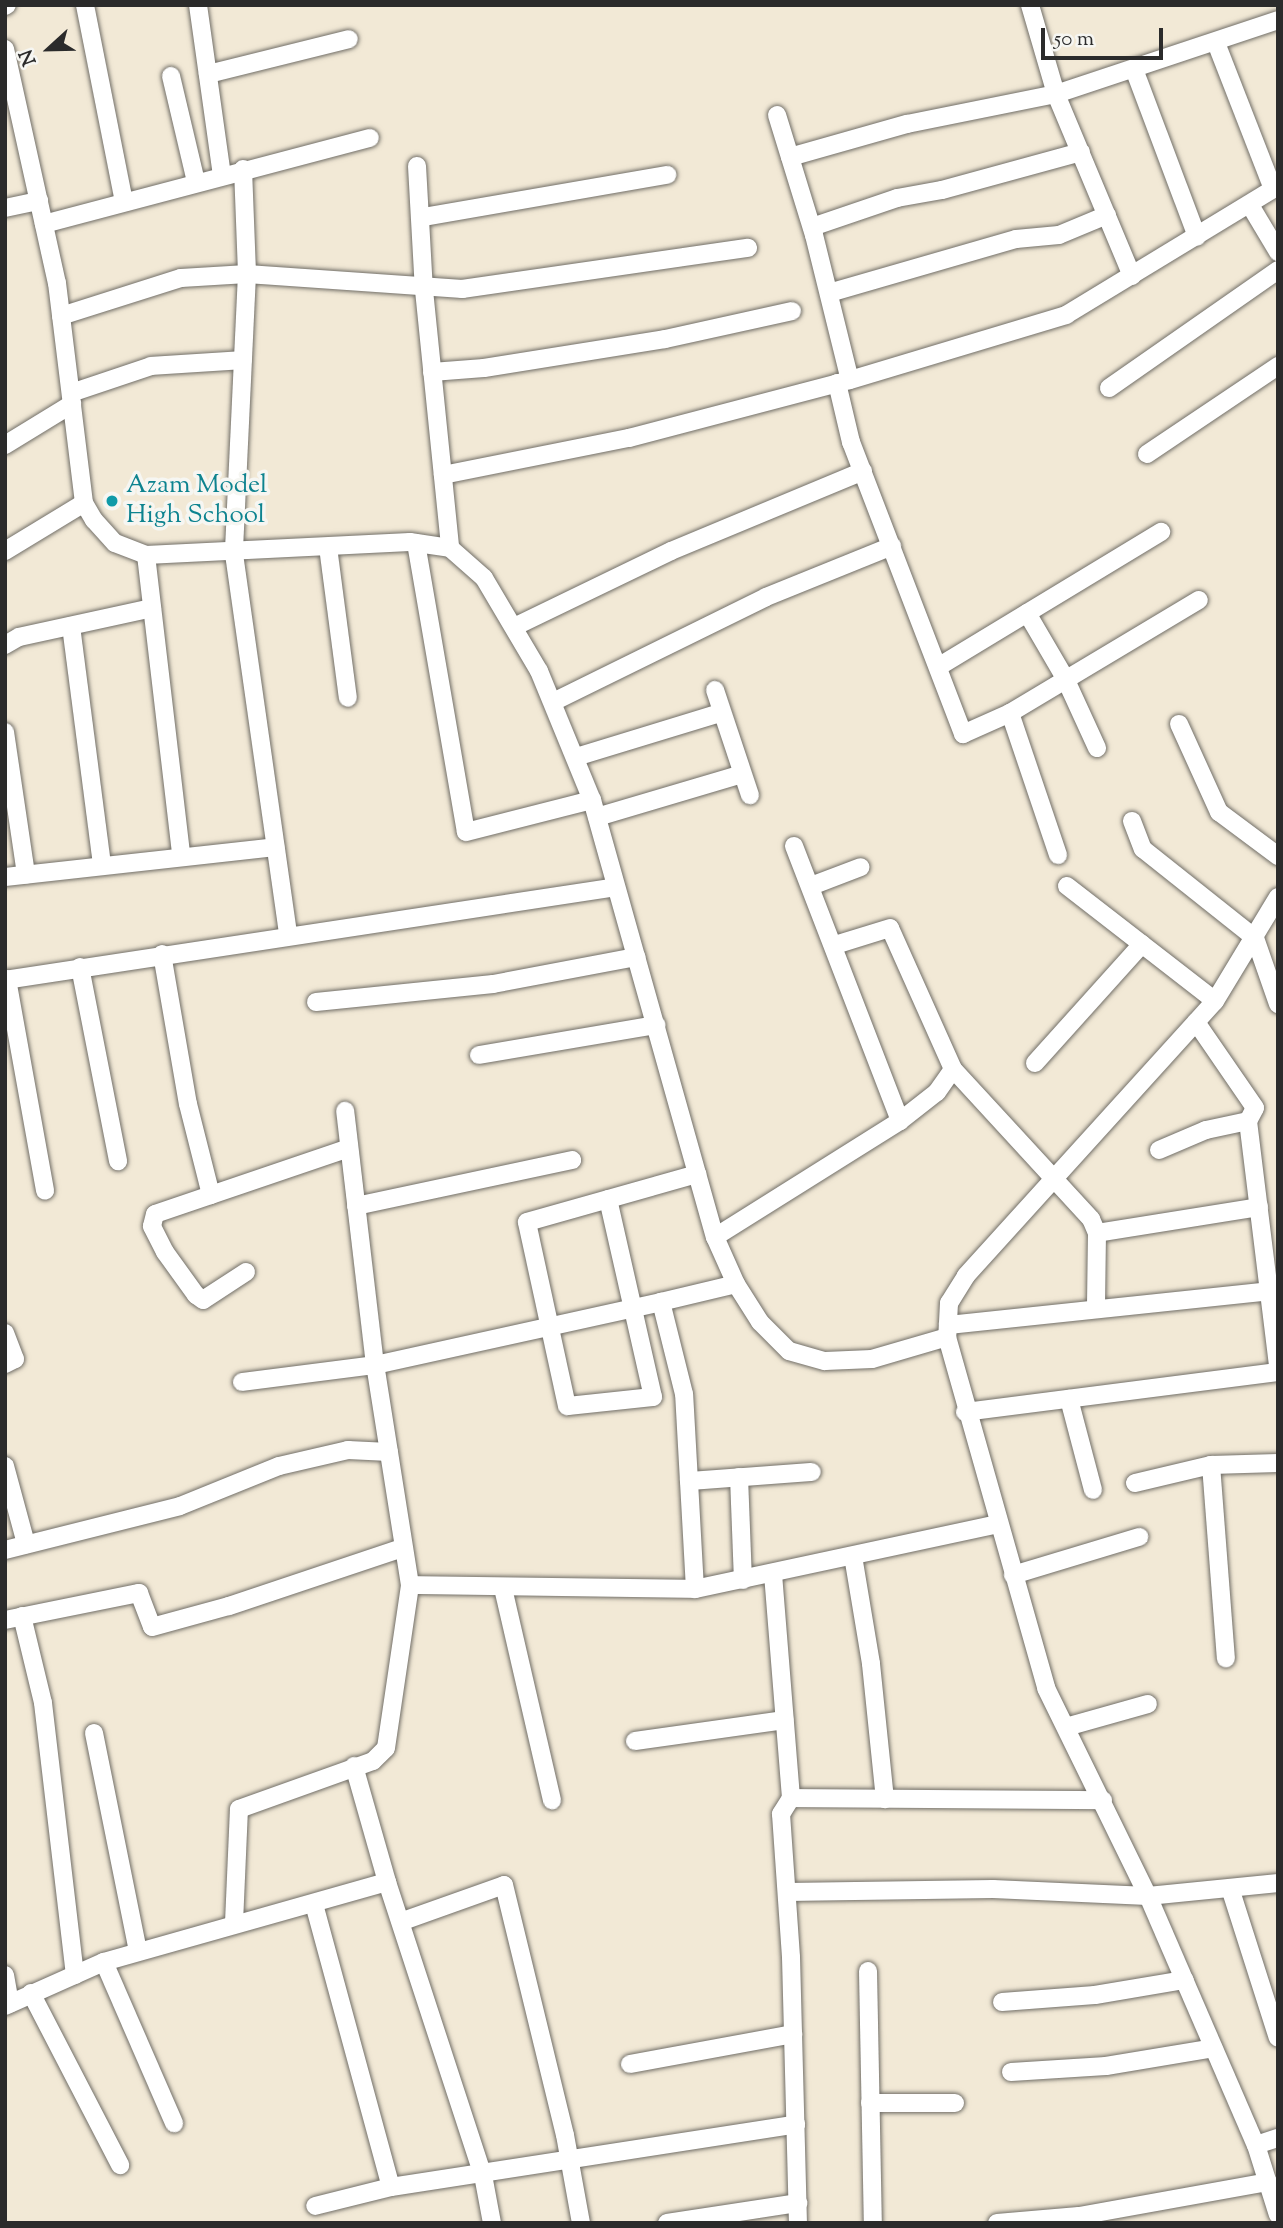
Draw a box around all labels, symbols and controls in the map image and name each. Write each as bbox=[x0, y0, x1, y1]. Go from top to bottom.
north arrow bbox=[14, 14, 84, 84]
scale bar bbox=[1045, 14, 1168, 58]
text: 50 m bbox=[1054, 25, 1094, 55]
text: N bbox=[14, 45, 44, 69]
place label: Azam Model High School bbox=[126, 470, 267, 532]
marker: Azam Model High School bbox=[104, 493, 120, 509]

